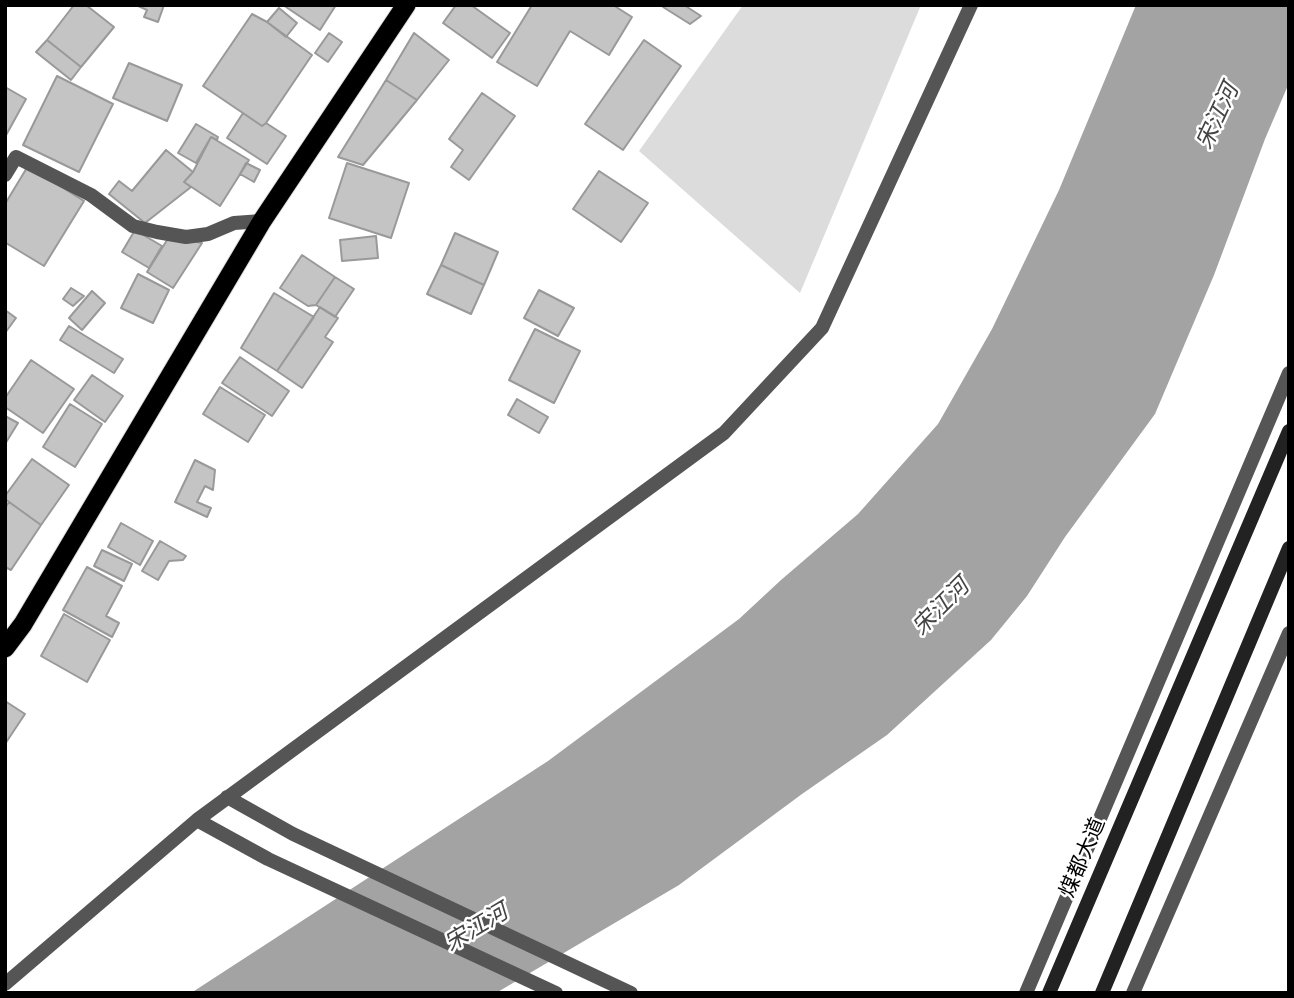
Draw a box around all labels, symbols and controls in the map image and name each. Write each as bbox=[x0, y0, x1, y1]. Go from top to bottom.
water label: 宋江河 bbox=[1192, 80, 1246, 154]
water label: 宋江河 bbox=[908, 574, 976, 642]
street label: 煤都大道 bbox=[1056, 814, 1112, 902]
water label: 宋江河 bbox=[440, 899, 514, 959]

